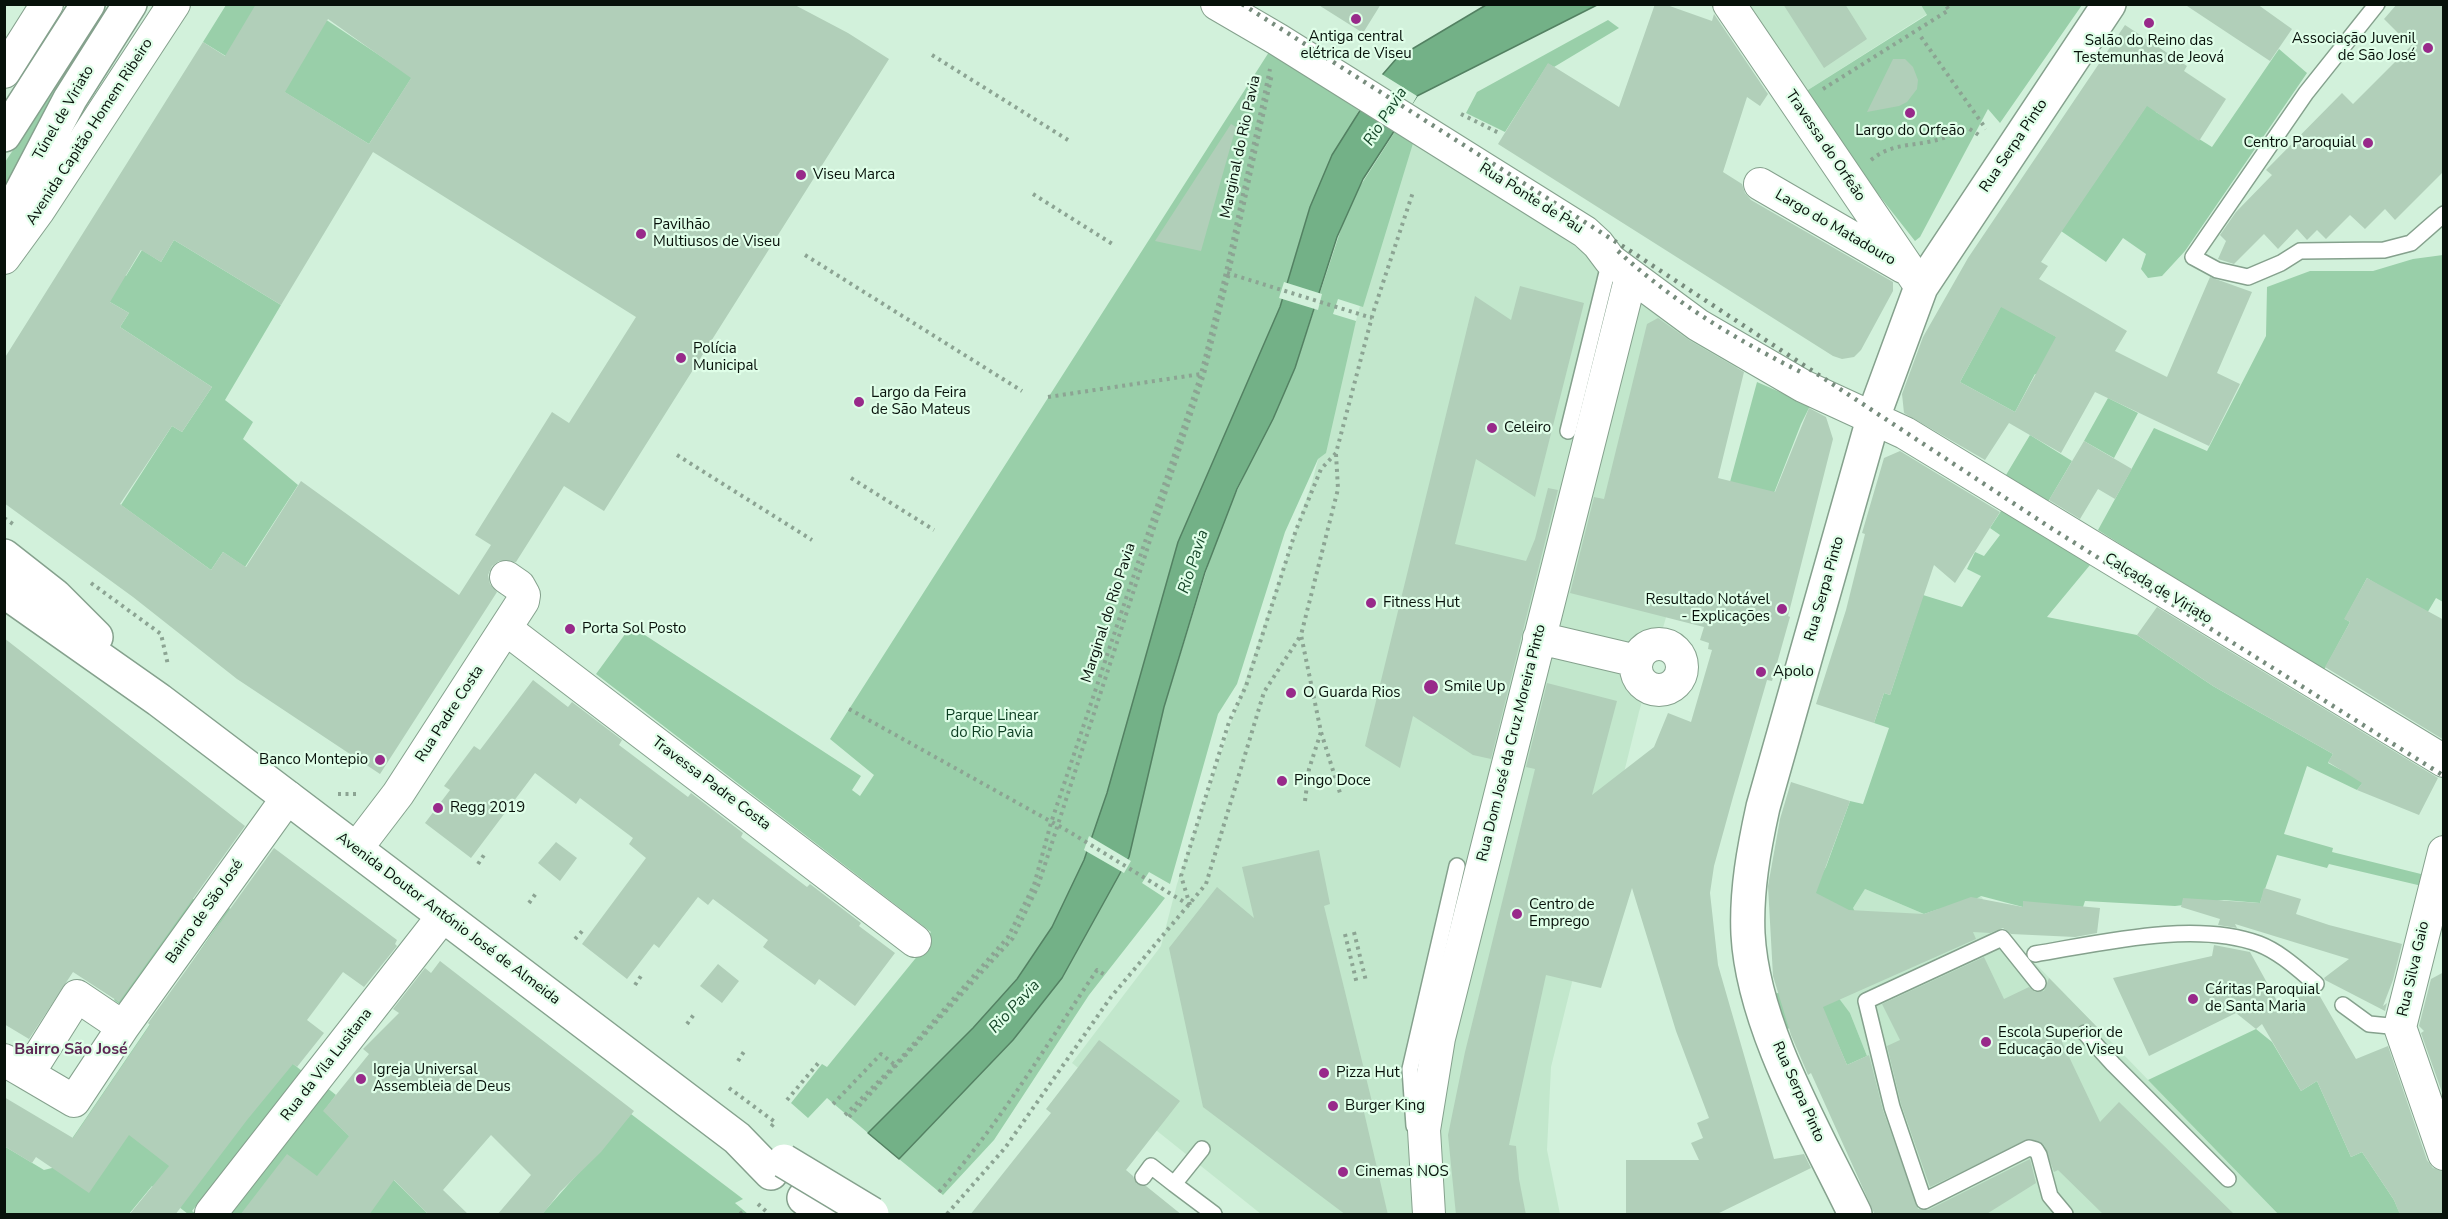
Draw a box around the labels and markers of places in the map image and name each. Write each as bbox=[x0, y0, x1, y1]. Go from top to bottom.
marker: Antiga central elétrica de Viseu bbox=[1349, 12, 1363, 26]
marker: Salão do Reino das Testemunhas de Jeová bbox=[2142, 16, 2156, 30]
place label: Antiga central elétrica de Viseu bbox=[1300, 28, 1412, 63]
place label: Associação Juvenil de São José bbox=[2292, 30, 2416, 65]
place label: Salão do Reino das Testemunhas de Jeová bbox=[2074, 32, 2224, 67]
marker: Associação Juvenil de São José bbox=[2421, 41, 2435, 55]
marker: Largo do Orfeão bbox=[1903, 106, 1917, 120]
place label: Largo do Orfeão bbox=[1855, 122, 1965, 140]
place label: Centro Paroquial bbox=[2243, 134, 2356, 152]
marker: Centro Paroquial bbox=[2361, 136, 2375, 150]
place label: Viseu Marca bbox=[813, 166, 895, 184]
marker: Viseu Marca bbox=[794, 168, 808, 182]
place label: Pavilhão Multiusos de Viseu bbox=[653, 216, 780, 251]
marker: Pavilhão Multiusos de Viseu bbox=[634, 227, 648, 241]
place label: Polícia Municipal bbox=[693, 340, 758, 375]
marker: Polícia Municipal bbox=[674, 351, 688, 365]
place label: Largo da Feira de São Mateus bbox=[871, 384, 971, 419]
marker: Largo da Feira de São Mateus bbox=[852, 395, 866, 409]
place label: Celeiro bbox=[1504, 419, 1551, 437]
marker: Celeiro bbox=[1485, 421, 1499, 435]
place label: Resultado Notável - Explicações bbox=[1646, 591, 1770, 626]
place label: Fitness Hut bbox=[1383, 594, 1460, 612]
marker: Fitness Hut bbox=[1364, 596, 1378, 610]
marker: Resultado Notável - Explicações bbox=[1775, 602, 1789, 616]
place label: Porta Sol Posto bbox=[582, 620, 686, 638]
marker: Porta Sol Posto bbox=[563, 622, 577, 636]
place label: Apolo bbox=[1773, 663, 1814, 681]
marker: Apolo bbox=[1754, 665, 1768, 679]
marker: Smile Up bbox=[1422, 678, 1440, 696]
place label: Smile Up bbox=[1444, 678, 1505, 696]
place label: O Guarda Rios bbox=[1303, 684, 1401, 702]
marker: O Guarda Rios bbox=[1284, 686, 1298, 700]
place label: Banco Montepio bbox=[259, 751, 368, 769]
marker: Banco Montepio bbox=[373, 753, 387, 767]
place label: Pingo Doce bbox=[1294, 772, 1371, 790]
marker: Pingo Doce bbox=[1275, 774, 1289, 788]
place label: Regg 2019 bbox=[450, 799, 525, 817]
marker: Regg 2019 bbox=[431, 801, 445, 815]
place label: Centro de Emprego bbox=[1529, 896, 1595, 931]
marker: Centro de Emprego bbox=[1510, 907, 1524, 921]
place label: Cáritas Paroquial de Santa Maria bbox=[2205, 981, 2320, 1016]
marker: Cáritas Paroquial de Santa Maria bbox=[2186, 992, 2200, 1006]
place label: Escola Superior de Educação de Viseu bbox=[1998, 1024, 2124, 1059]
marker: Escola Superior de Educação de Viseu bbox=[1979, 1035, 1993, 1049]
place label: Igreja Universal Assembleia de Deus bbox=[373, 1061, 511, 1096]
place label: Pizza Hut bbox=[1336, 1064, 1400, 1082]
marker: Pizza Hut bbox=[1317, 1066, 1331, 1080]
marker: Igreja Universal Assembleia de Deus bbox=[354, 1072, 368, 1086]
place label: Burger King bbox=[1345, 1097, 1425, 1115]
marker: Burger King bbox=[1326, 1099, 1340, 1113]
place label: Cinemas NOS bbox=[1355, 1163, 1449, 1181]
marker: Cinemas NOS bbox=[1336, 1165, 1350, 1179]

